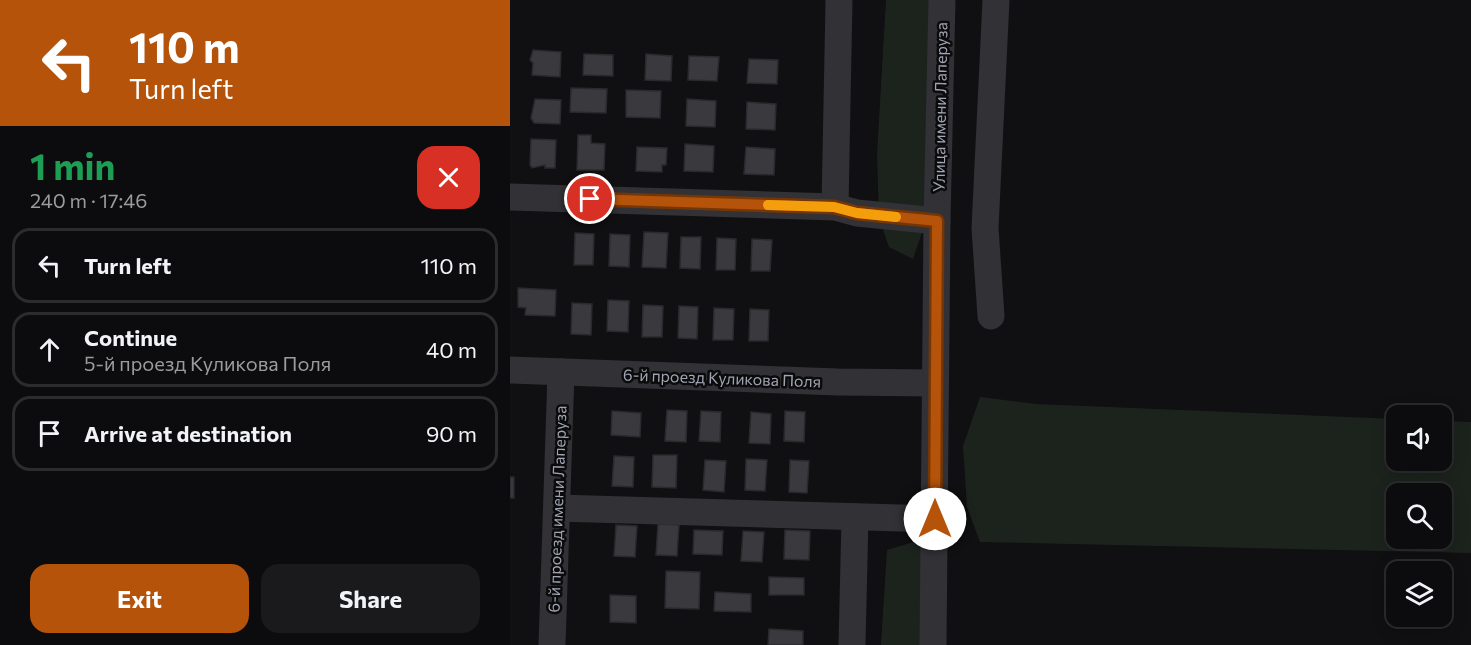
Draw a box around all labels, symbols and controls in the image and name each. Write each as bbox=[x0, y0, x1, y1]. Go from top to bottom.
text: 110 m bbox=[129, 20, 240, 72]
street label: Улица имени Лаперуза bbox=[929, 22, 950, 192]
icon: left bbox=[30, 24, 108, 102]
text: Turn left bbox=[129, 72, 233, 105]
text: 1 min bbox=[30, 143, 115, 187]
button: close bbox=[417, 146, 480, 209]
pin bbox=[564, 173, 615, 224]
icon: arrive bbox=[573, 182, 606, 215]
text: 240 m · 17:46 bbox=[30, 188, 147, 212]
icon: left bbox=[33, 249, 66, 282]
text: Turn left bbox=[84, 252, 171, 279]
text: 110 m bbox=[420, 252, 477, 279]
text: Continue bbox=[84, 324, 177, 351]
icon: ahead bbox=[33, 333, 66, 366]
text: 40 m bbox=[426, 336, 477, 363]
text: 5-й проезд Куликова Поля bbox=[84, 351, 331, 375]
street label: 6-й проезд Куликова Поля bbox=[623, 365, 821, 390]
street label: 6-й проезд имени Лаперуза bbox=[543, 405, 570, 613]
map controls bbox=[1386, 405, 1452, 627]
button: sound bbox=[1386, 405, 1452, 471]
icon: arrive bbox=[33, 417, 66, 450]
text: Arrive at destination bbox=[84, 420, 292, 447]
text: 90 m bbox=[426, 420, 477, 447]
button: search bbox=[1386, 483, 1452, 549]
position arrow bbox=[903, 487, 967, 551]
button: layers bbox=[1386, 561, 1452, 627]
button: Exit bbox=[30, 564, 249, 633]
button: Share bbox=[261, 564, 480, 633]

